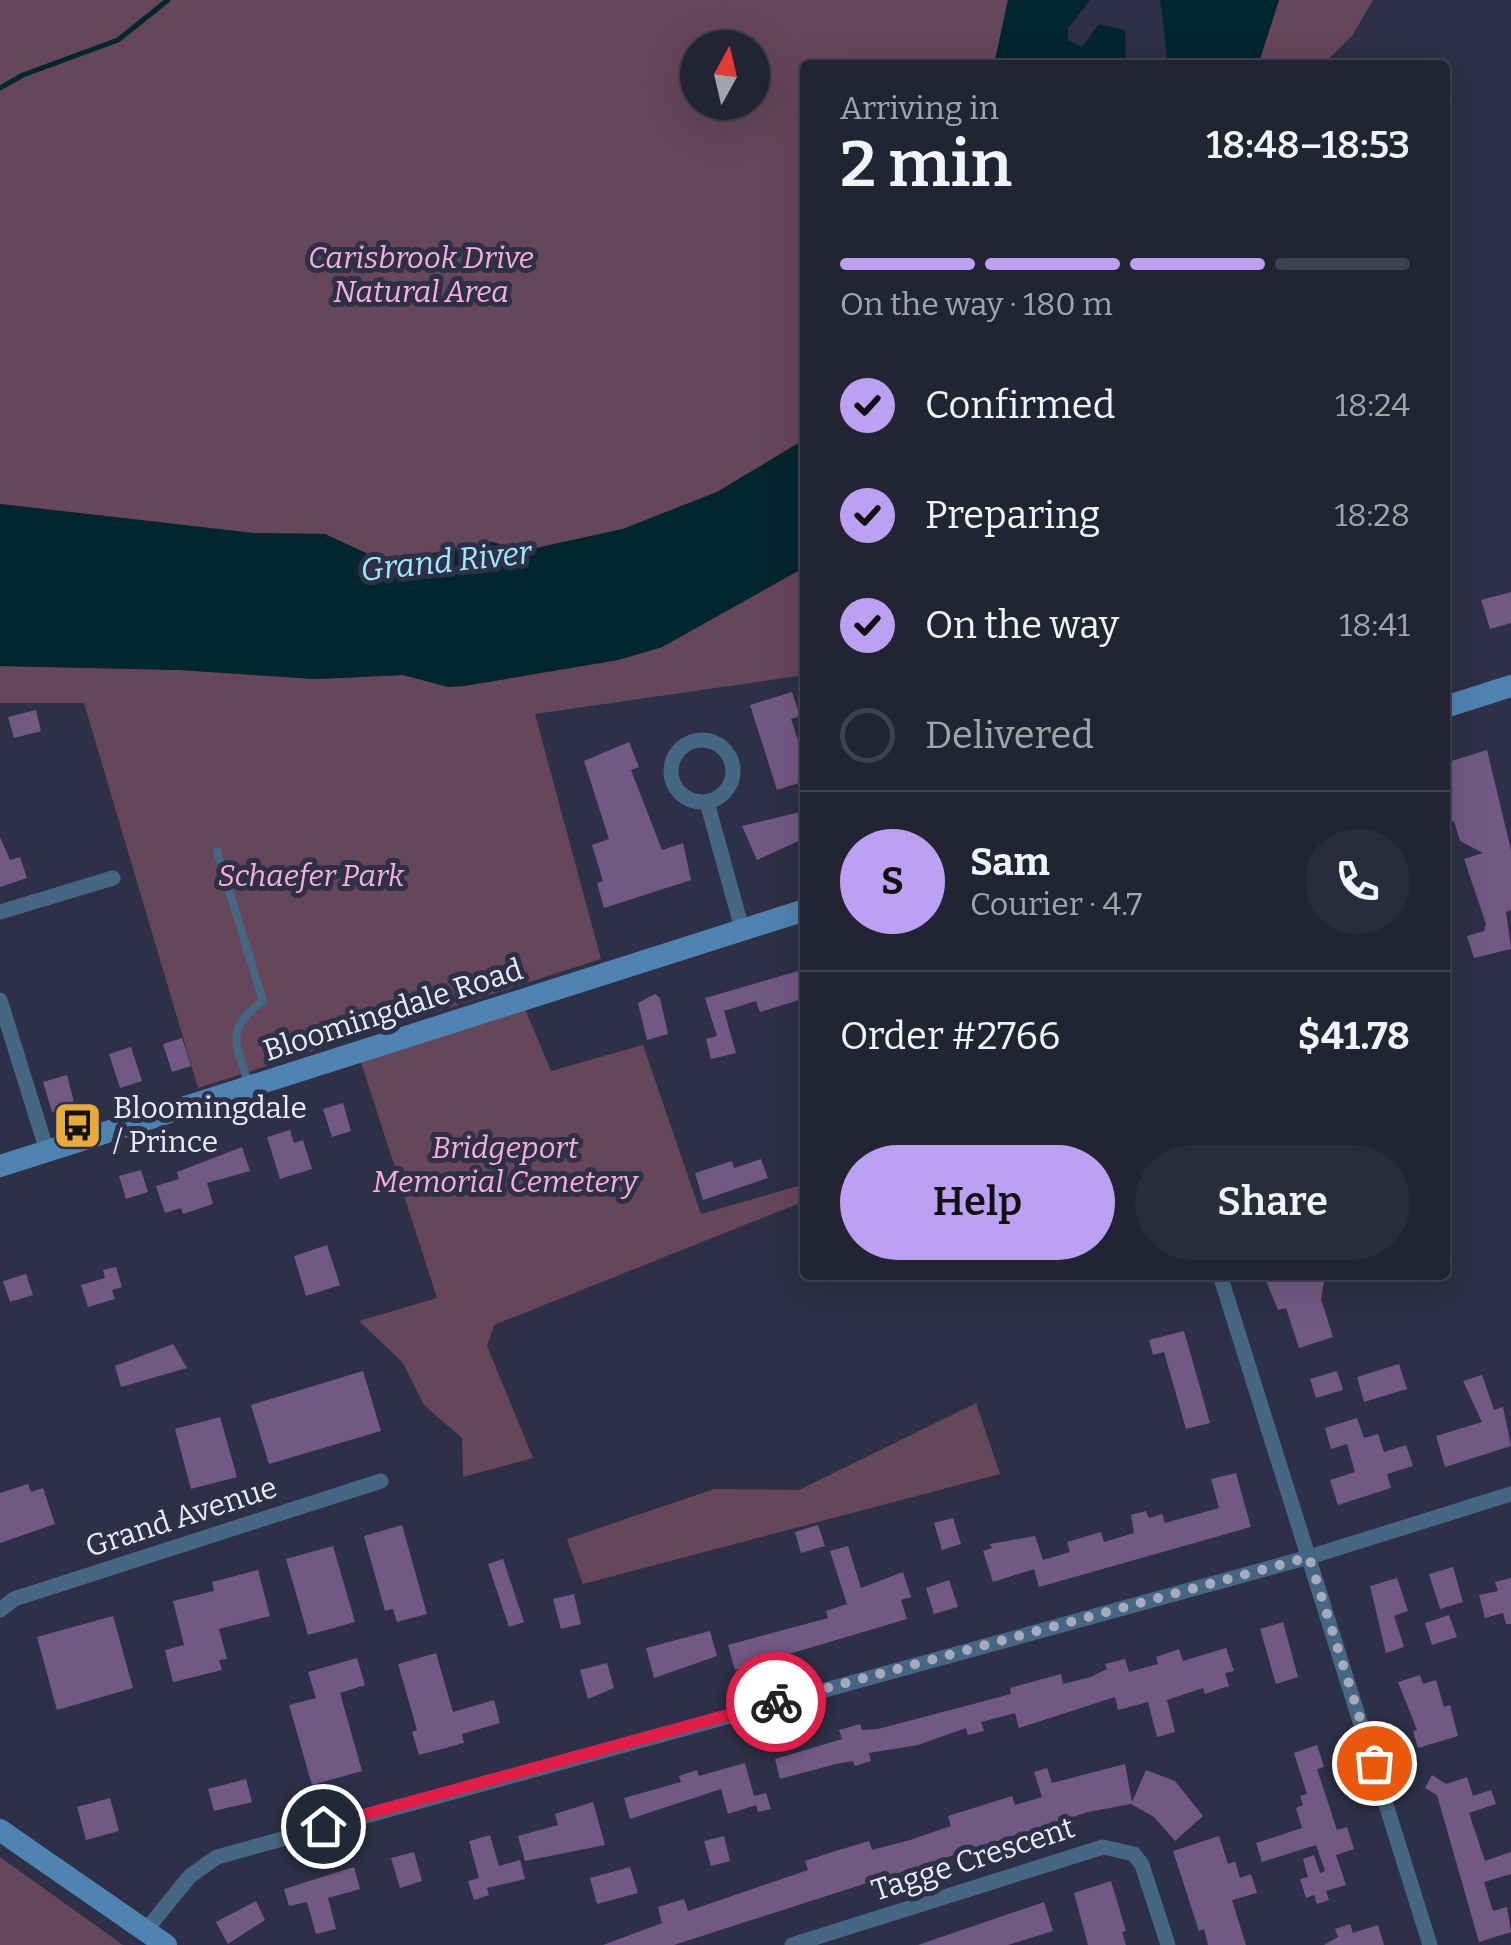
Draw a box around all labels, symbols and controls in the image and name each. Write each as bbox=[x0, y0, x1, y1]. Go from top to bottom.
north arrow bbox=[680, 30, 770, 120]
map controls bbox=[680, 30, 770, 120]
text: Arriving in bbox=[840, 89, 999, 127]
text: 18:48–18:53 bbox=[1206, 122, 1410, 168]
text: 2 min bbox=[840, 125, 1012, 203]
park label: Carisbrook Drive Natural Area bbox=[308, 240, 534, 310]
text: On the way · 180 m bbox=[840, 285, 1113, 323]
icon: check bbox=[840, 378, 895, 433]
text: Confirmed bbox=[925, 382, 1115, 428]
text: 18:24 bbox=[1335, 386, 1410, 424]
icon: check bbox=[840, 488, 895, 543]
text: Preparing bbox=[925, 492, 1100, 538]
text: 18:28 bbox=[1334, 496, 1410, 534]
water label: Grand River bbox=[359, 533, 535, 589]
icon: check bbox=[840, 598, 895, 653]
text: On the way bbox=[925, 602, 1119, 648]
text: 18:41 bbox=[1339, 606, 1410, 644]
text: Delivered bbox=[925, 712, 1094, 758]
button: phone bbox=[1305, 829, 1410, 934]
text: Sam bbox=[970, 839, 1050, 885]
park label: Schaefer Park bbox=[218, 858, 405, 894]
text: S bbox=[881, 858, 904, 904]
text: Courier · 4.7 bbox=[970, 885, 1142, 923]
street label: Bloomingdale Road bbox=[259, 951, 527, 1069]
text: Order #2766 bbox=[840, 1013, 1060, 1059]
text: $41.78 bbox=[1298, 1013, 1410, 1059]
place label: Bloomingdale / Prince bbox=[113, 1090, 307, 1160]
bus stop icon: Bloomingdale / Prince bbox=[52, 1099, 104, 1151]
park label: Bridgeport Memorial Cemetery bbox=[373, 1130, 639, 1200]
button: Help bbox=[840, 1145, 1115, 1260]
button: Share bbox=[1135, 1145, 1410, 1260]
street label: Grand Avenue bbox=[81, 1469, 281, 1565]
courier bbox=[726, 1652, 826, 1752]
icon: bike bbox=[749, 1675, 804, 1730]
pin bbox=[1332, 1721, 1417, 1806]
icon: bag bbox=[1347, 1736, 1402, 1791]
pin bbox=[281, 1784, 366, 1869]
icon: home bbox=[296, 1799, 351, 1854]
street label: Tagge Crescent bbox=[867, 1809, 1079, 1909]

